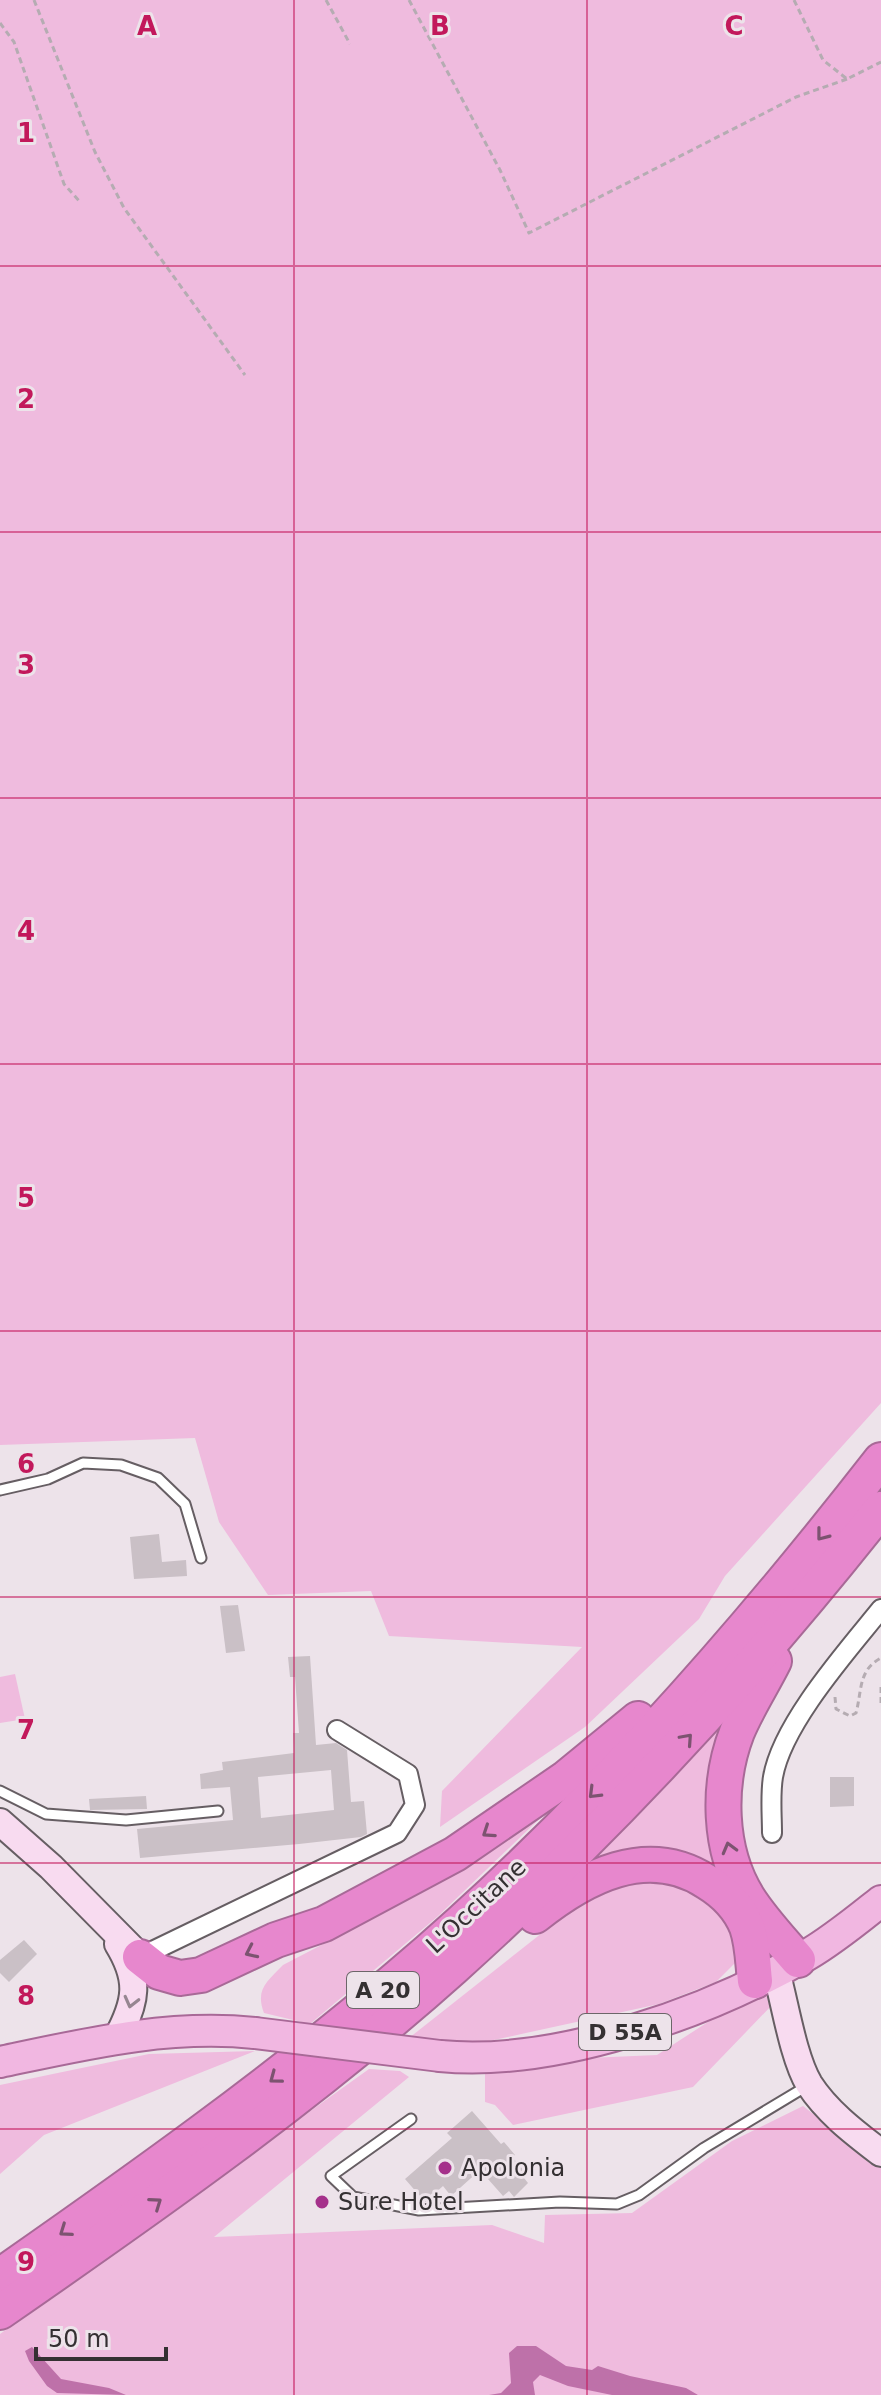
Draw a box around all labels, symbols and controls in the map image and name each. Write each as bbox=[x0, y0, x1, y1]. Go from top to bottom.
text: A bbox=[137, 11, 157, 41]
text: B bbox=[430, 11, 450, 41]
text: C bbox=[724, 11, 744, 41]
text: 1 bbox=[17, 118, 35, 148]
text: 2 bbox=[17, 384, 35, 414]
text: 3 bbox=[17, 650, 35, 680]
text: 4 bbox=[17, 916, 35, 946]
text: 5 bbox=[17, 1183, 35, 1213]
text: 6 bbox=[17, 1449, 35, 1479]
one-way arrow bbox=[818, 1526, 832, 1541]
text: 7 bbox=[17, 1715, 35, 1745]
one-way arrow bbox=[677, 1734, 691, 1749]
one-way arrow bbox=[589, 1784, 603, 1798]
one-way arrow bbox=[482, 1822, 496, 1837]
one-way arrow bbox=[722, 1841, 739, 1855]
street label: L'Occitane bbox=[420, 1853, 532, 1959]
one-way arrow bbox=[245, 1942, 259, 1958]
road number: A 20 bbox=[347, 1972, 419, 2008]
text: 8 bbox=[17, 1981, 35, 2011]
one-way arrow bbox=[123, 1995, 140, 2009]
road number: D 55A bbox=[579, 2014, 671, 2050]
one-way arrow bbox=[269, 2068, 284, 2082]
place label: Apolonia bbox=[461, 2154, 565, 2182]
marker: Apolonia bbox=[436, 2159, 454, 2177]
place label: Sure Hotel bbox=[338, 2188, 464, 2216]
marker: Sure Hotel bbox=[313, 2193, 331, 2211]
one-way arrow bbox=[147, 2198, 161, 2213]
one-way arrow bbox=[59, 2221, 73, 2236]
text: 9 bbox=[17, 2247, 35, 2277]
scale bar bbox=[36, 2311, 166, 2361]
text: 50 m bbox=[48, 2325, 110, 2353]

